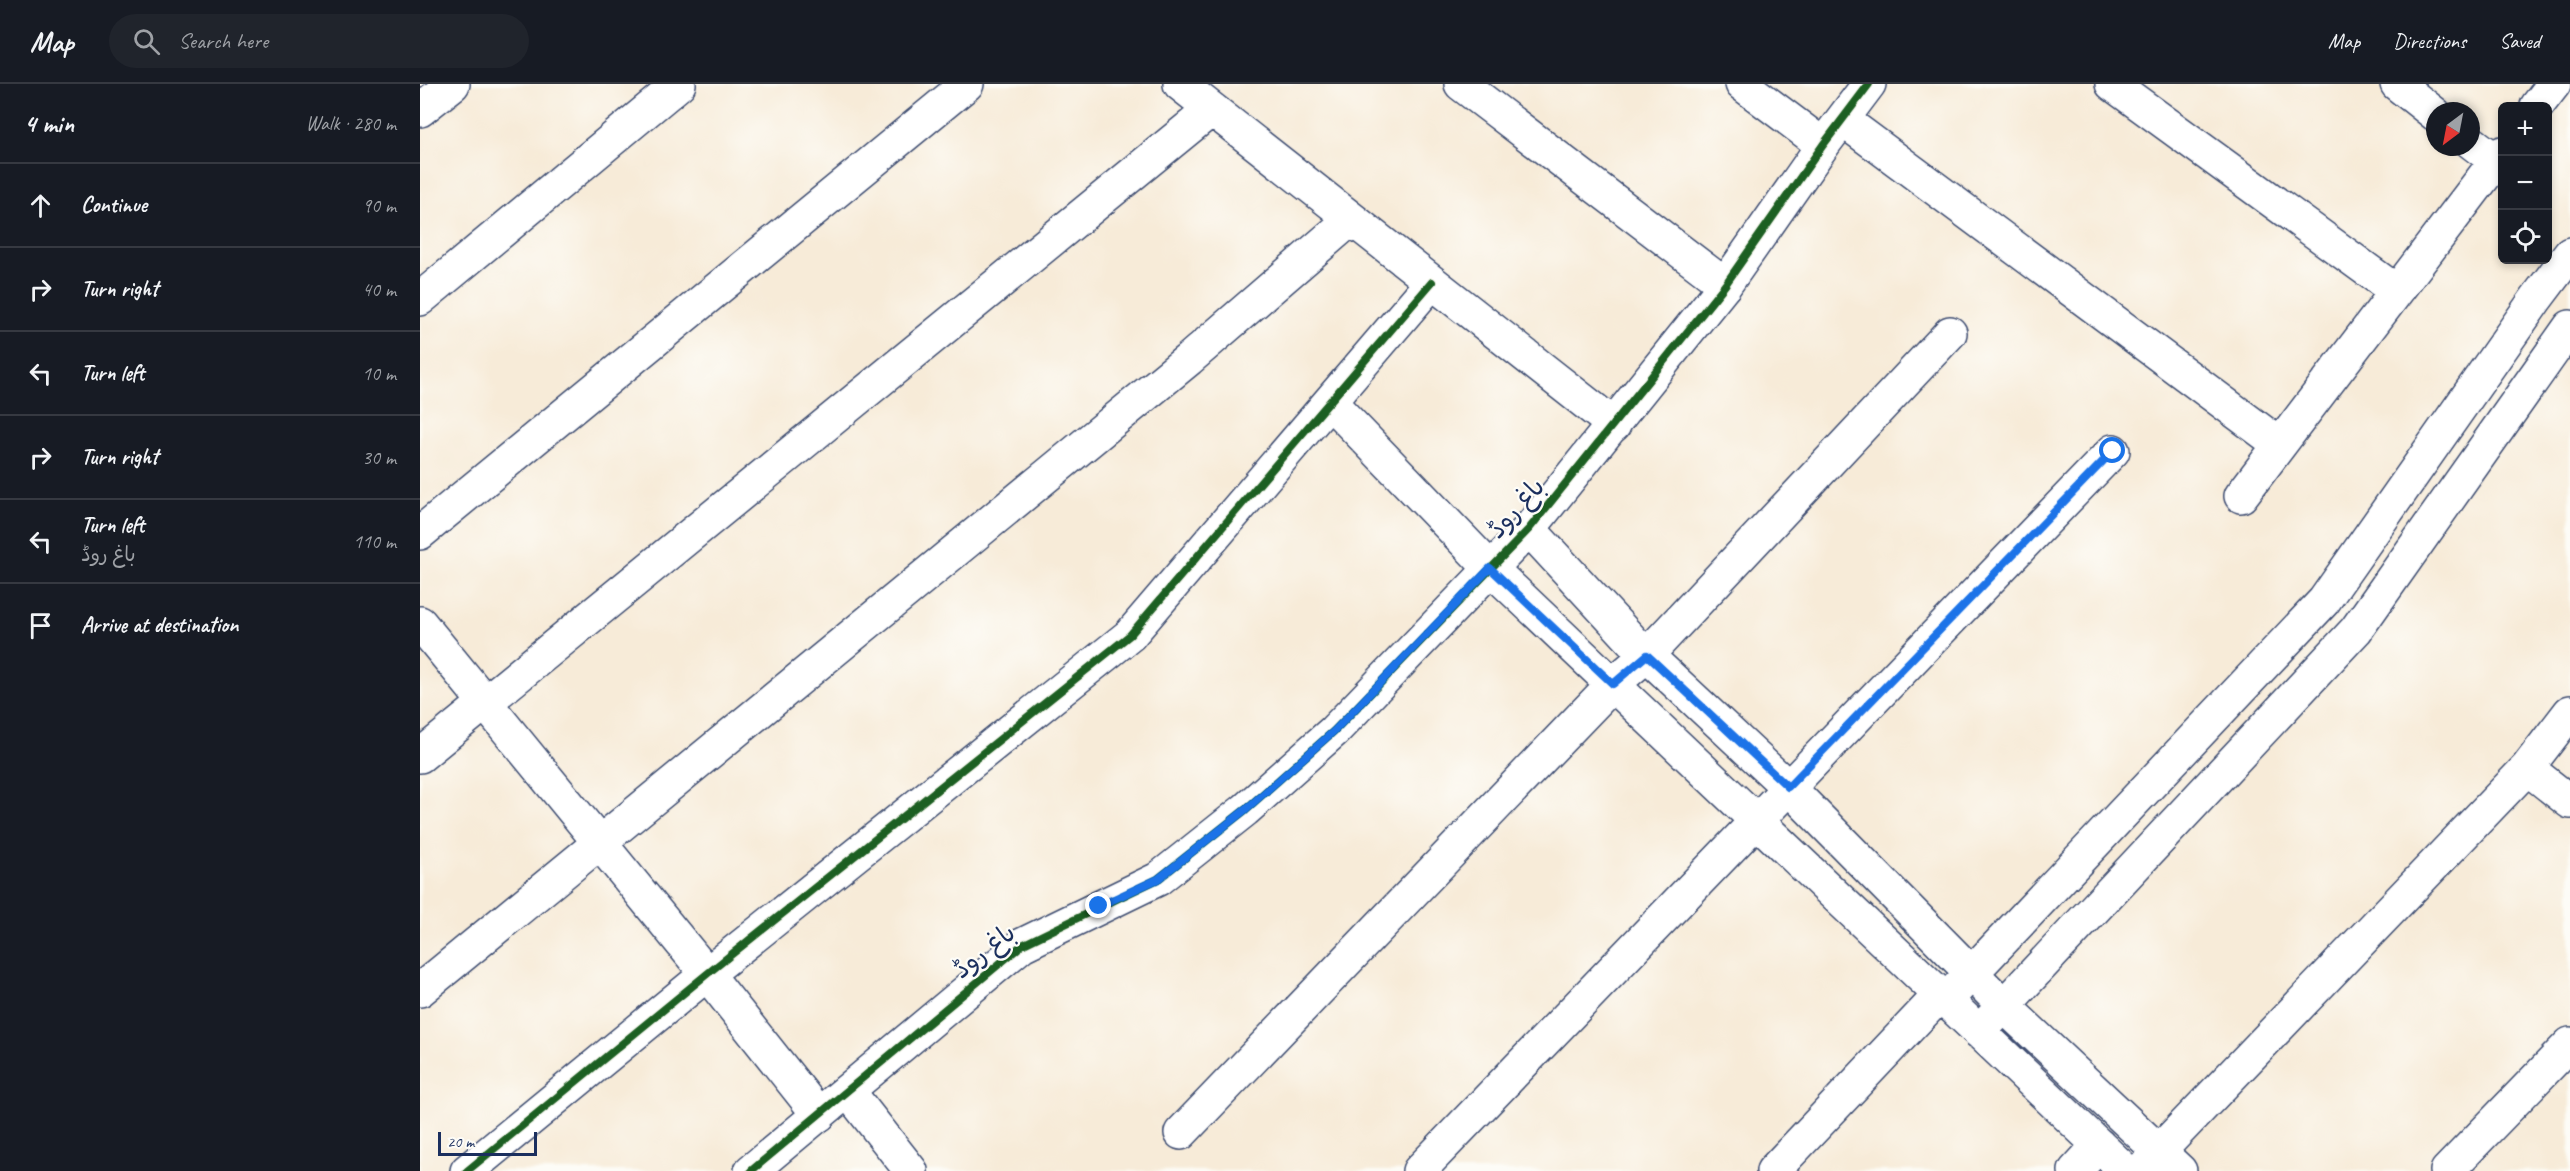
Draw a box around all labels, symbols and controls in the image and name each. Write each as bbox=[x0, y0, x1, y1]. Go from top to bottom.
search box bbox=[109, 14, 529, 68]
text: Map bbox=[30, 24, 73, 59]
icon: search bbox=[130, 25, 163, 58]
text: Search here bbox=[178, 27, 268, 55]
text: Map bbox=[2328, 28, 2360, 54]
text: Directions bbox=[2393, 28, 2466, 54]
text: Saved bbox=[2499, 28, 2540, 54]
north arrow bbox=[2426, 102, 2480, 156]
map controls bbox=[2498, 102, 2552, 264]
button: + bbox=[2498, 102, 2552, 156]
text: 4 min bbox=[24, 107, 74, 140]
text: Walk · 280 m bbox=[306, 111, 396, 136]
button: − bbox=[2498, 156, 2552, 210]
icon: ahead bbox=[24, 189, 57, 222]
text: Continue bbox=[81, 191, 147, 219]
text: 90 m bbox=[362, 193, 396, 218]
button: locate bbox=[2498, 210, 2552, 264]
icon: right bbox=[24, 273, 57, 306]
text: Turn right bbox=[81, 275, 158, 303]
text: 40 m bbox=[362, 277, 396, 302]
icon: left bbox=[24, 357, 57, 390]
text: Turn left bbox=[81, 359, 145, 387]
text: 10 m bbox=[362, 361, 396, 386]
route start bbox=[2099, 437, 2125, 463]
icon: right bbox=[24, 441, 57, 474]
text: Turn right bbox=[81, 443, 158, 471]
text: 30 m bbox=[362, 445, 396, 470]
street label: باغ روڈ bbox=[1480, 471, 1553, 546]
text: Turn left bbox=[81, 511, 145, 539]
icon: left bbox=[24, 525, 57, 558]
text: 110 m bbox=[353, 529, 396, 554]
text: باغ روڈ bbox=[81, 542, 136, 567]
icon: arrive bbox=[24, 609, 57, 642]
text: Arrive at destination bbox=[81, 611, 238, 639]
route end bbox=[1085, 892, 1111, 918]
street label: باغ روڈ bbox=[946, 916, 1023, 987]
scale bar bbox=[438, 1129, 537, 1156]
text: 20 m bbox=[447, 1132, 474, 1152]

